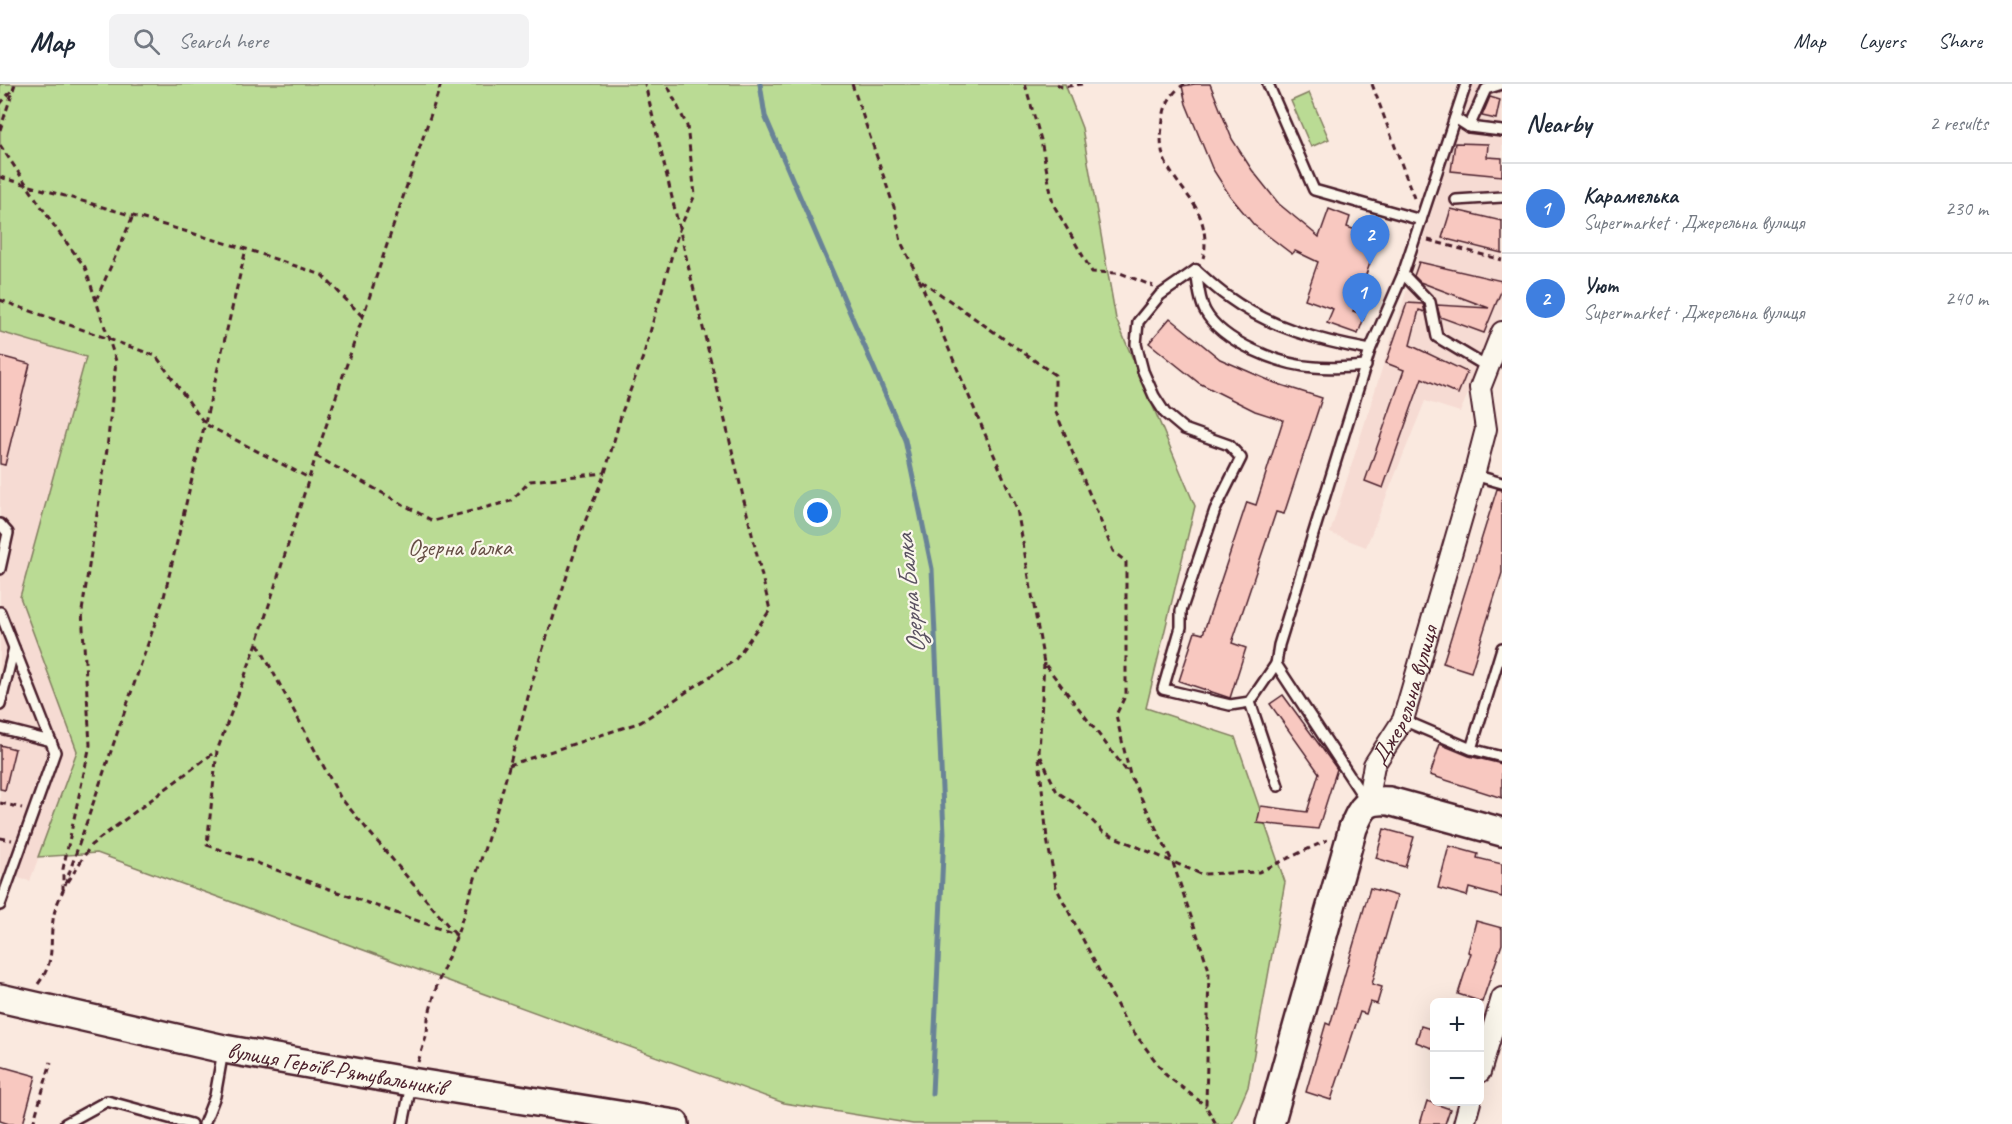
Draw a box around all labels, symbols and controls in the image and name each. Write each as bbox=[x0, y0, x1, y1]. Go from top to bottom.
search box bbox=[109, 14, 529, 68]
text: Map bbox=[30, 24, 73, 59]
icon: search bbox=[130, 25, 163, 58]
text: Search here bbox=[178, 27, 268, 55]
text: Map bbox=[1793, 28, 1826, 54]
text: Layers bbox=[1859, 28, 1905, 54]
text: Share bbox=[1938, 28, 1982, 54]
text: Nearby bbox=[1526, 107, 1591, 140]
text: 2 results bbox=[1929, 111, 1988, 136]
text: Карамелька bbox=[1583, 182, 1678, 210]
text: 1 bbox=[1541, 196, 1550, 221]
text: 230 m bbox=[1945, 196, 1988, 221]
text: Supermarket · Джерельна вулиця bbox=[1583, 210, 1804, 235]
pin: 2 bbox=[1350, 216, 1390, 265]
text: Уют bbox=[1583, 272, 1618, 300]
pin: 1 bbox=[1342, 274, 1382, 323]
text: 2 bbox=[1541, 286, 1550, 311]
text: 240 m bbox=[1945, 286, 1988, 311]
text: Supermarket · Джерельна вулиця bbox=[1583, 300, 1804, 325]
your location bbox=[803, 498, 832, 527]
water label: Озерна Балка bbox=[887, 530, 933, 655]
park label: Озерна балка bbox=[408, 532, 514, 563]
street label: Джерельна вулиця bbox=[1363, 620, 1445, 770]
map controls bbox=[1430, 998, 1484, 1106]
button: + bbox=[1430, 998, 1484, 1052]
street label: вулиця Героїв-Рятувальників bbox=[225, 1035, 454, 1103]
button: − bbox=[1430, 1052, 1484, 1106]

